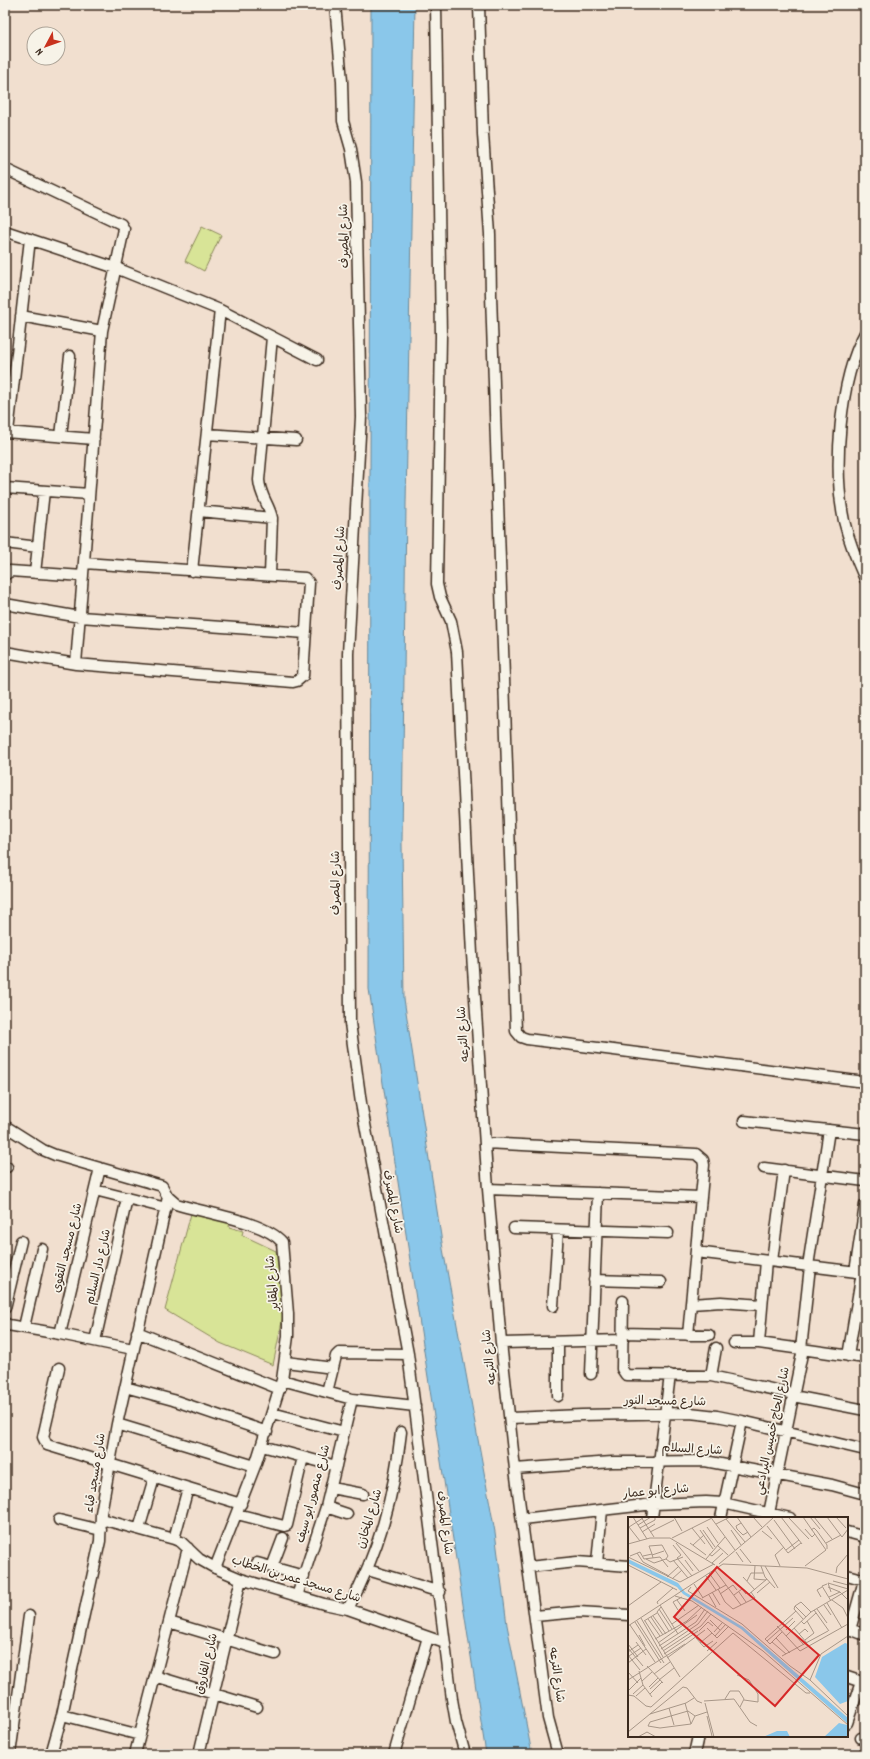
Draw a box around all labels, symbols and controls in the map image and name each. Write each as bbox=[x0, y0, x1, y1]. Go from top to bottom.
north arrow bbox=[26, 26, 66, 66]
text: N bbox=[32, 44, 48, 59]
street label: شارع المصرف bbox=[336, 204, 354, 268]
street label: شارع المصرف bbox=[330, 525, 350, 591]
street label: شارع المصرف bbox=[328, 851, 345, 915]
street label: شارع الترعه bbox=[454, 1006, 474, 1062]
street label: شارع المصرف bbox=[378, 1169, 406, 1235]
street label: شارع مسجد التقوى bbox=[49, 1201, 87, 1295]
street label: شارع دار السلام bbox=[82, 1228, 116, 1306]
street label: شارع المقابر bbox=[262, 1255, 284, 1312]
street label: شارع الترعه bbox=[479, 1328, 501, 1386]
street label: شارع الحاج خميس البرادعي bbox=[751, 1365, 796, 1497]
street label: شارع مسجد النور bbox=[623, 1393, 706, 1411]
street label: شارع مسجد قباء bbox=[81, 1432, 111, 1514]
street label: شارع السلام bbox=[661, 1440, 723, 1460]
street label: شارع منصور ابو سيف bbox=[293, 1443, 335, 1545]
street label: شارع ابو عمار bbox=[621, 1481, 690, 1503]
street label: شارع المخازن bbox=[353, 1487, 387, 1551]
street label: شارع المصرف bbox=[432, 1490, 456, 1556]
inset map bbox=[628, 1517, 848, 1737]
street label: شارع مسجد عمر بن الخطاب bbox=[229, 1552, 363, 1608]
street label: شارع الفاروق bbox=[191, 1632, 223, 1696]
street label: شارع الترعه bbox=[544, 1646, 568, 1704]

